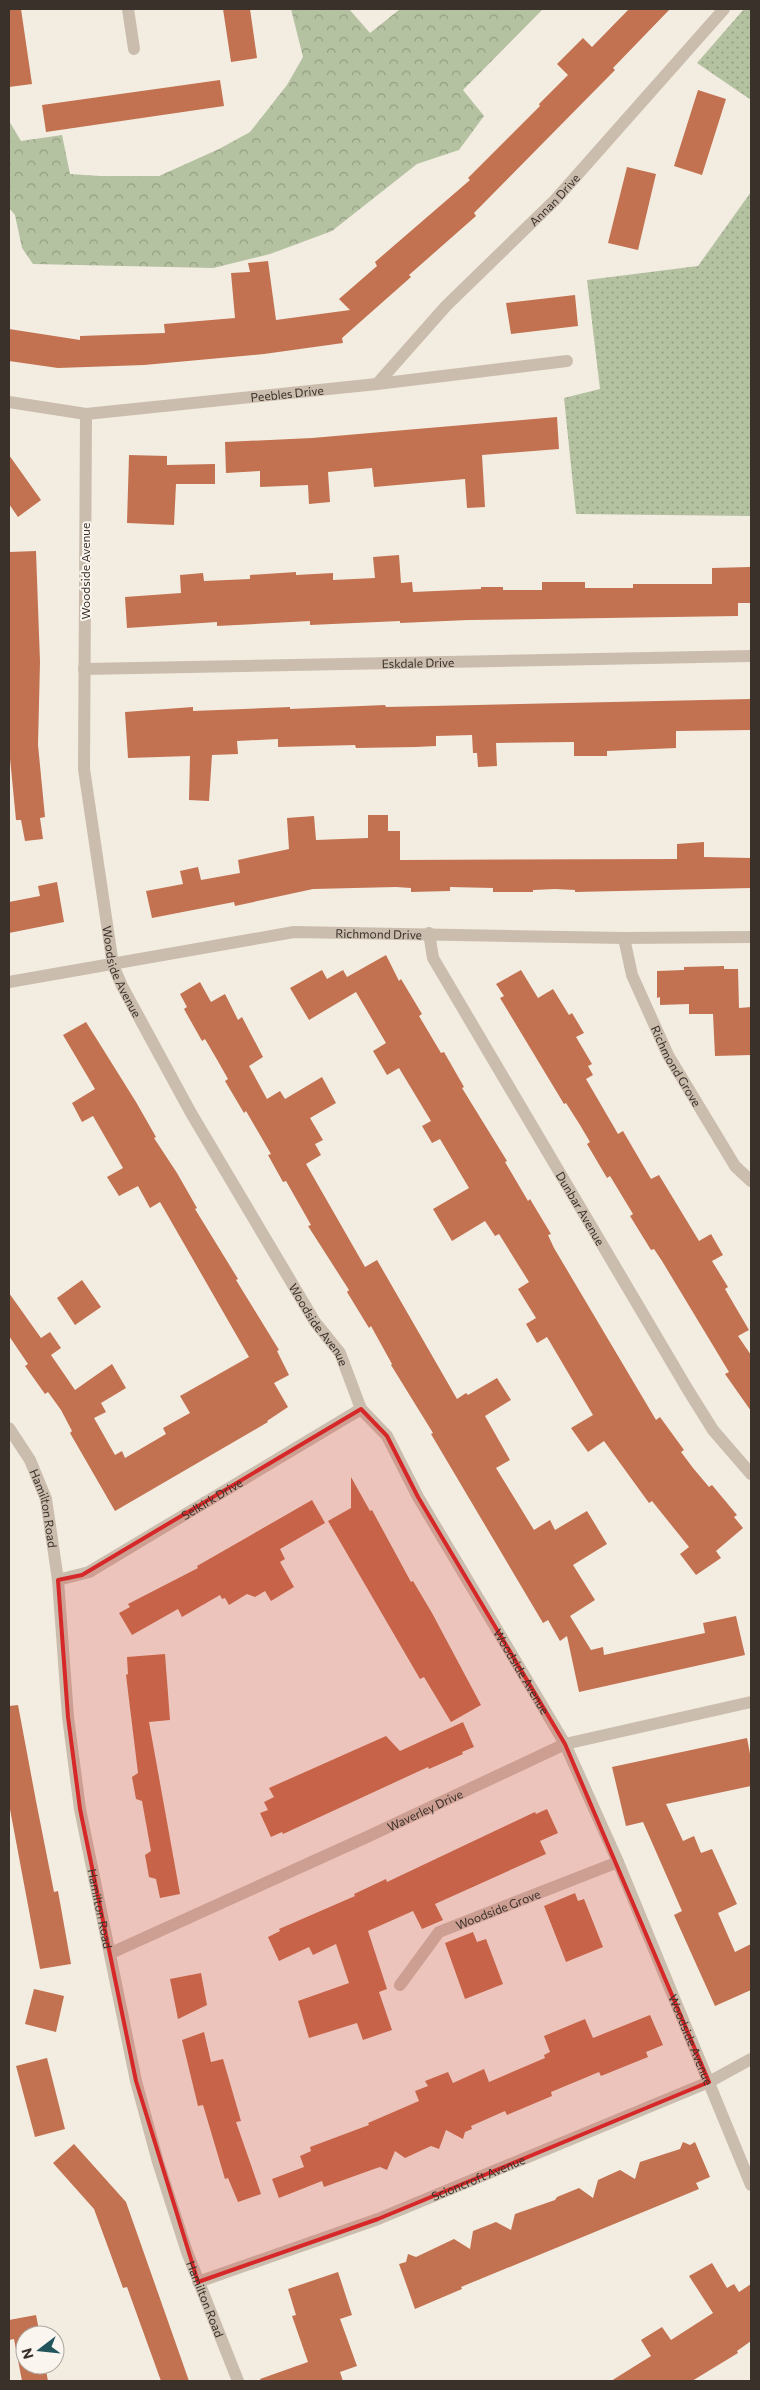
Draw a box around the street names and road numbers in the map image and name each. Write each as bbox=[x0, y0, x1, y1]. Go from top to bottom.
street label: Annan Drive bbox=[526, 171, 582, 228]
street label: Peebles Drive bbox=[250, 383, 324, 404]
street label: Woodside Avenue bbox=[78, 523, 92, 619]
street label: Eskdale Drive bbox=[381, 655, 454, 670]
street label: Woodside Avenue bbox=[100, 925, 145, 1020]
street label: Richmond Drive bbox=[335, 926, 422, 941]
street label: Richmond Grove bbox=[649, 1023, 704, 1109]
street label: Dunbar Avenue bbox=[554, 1169, 608, 1248]
street label: Woodside Avenue bbox=[287, 1281, 351, 1368]
street label: Hamilton Road bbox=[27, 1467, 60, 1549]
street label: Selkirk Drive bbox=[179, 1475, 245, 1522]
street label: Woodside Avenue bbox=[491, 1626, 553, 1717]
street label: Waverley Drive bbox=[385, 1786, 465, 1833]
street label: Hamilton Road bbox=[85, 1867, 116, 1950]
street label: Woodside Grove bbox=[454, 1886, 542, 1932]
street label: Woodside Avenue bbox=[666, 1992, 716, 2087]
street label: Scioncroft Avenue bbox=[429, 2152, 527, 2203]
street label: Hamilton Road bbox=[184, 2258, 227, 2339]

